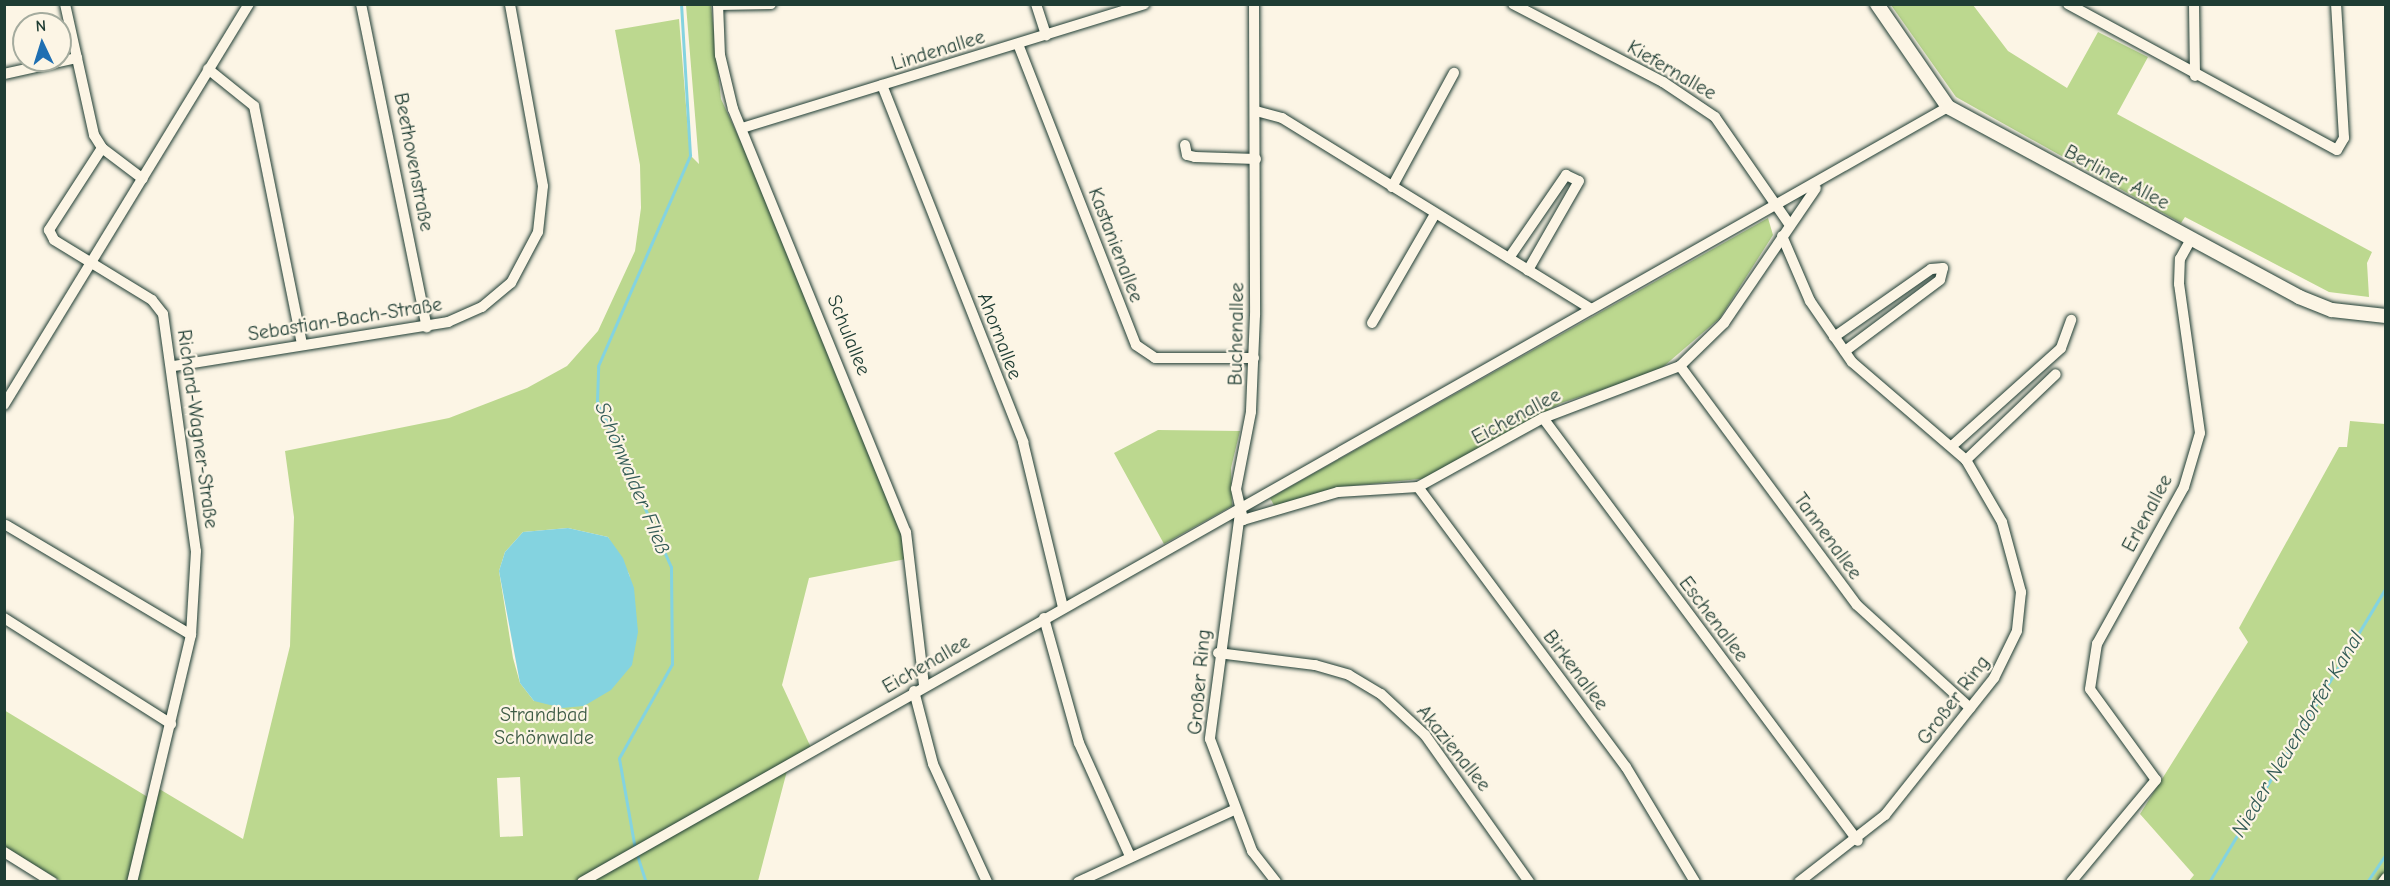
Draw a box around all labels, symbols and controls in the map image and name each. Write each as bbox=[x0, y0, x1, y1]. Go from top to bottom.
north arrow bbox=[12, 12, 72, 72]
text: N bbox=[35, 17, 47, 35]
street label: Lindenallee bbox=[888, 24, 988, 76]
street label: Kiefernallee bbox=[1623, 35, 1721, 105]
street label: Beethovenstraße bbox=[389, 91, 439, 233]
street label: Berliner Allee bbox=[2060, 139, 2174, 215]
street label: Kastanienallee bbox=[1083, 184, 1149, 306]
street label: Buchenallee bbox=[1223, 282, 1249, 386]
street label: Ahornallee bbox=[972, 289, 1028, 383]
street label: Schulallee bbox=[822, 291, 876, 379]
street label: Sebastian-Bach-Straße bbox=[246, 292, 444, 346]
street label: Richard-Wagner-Straße bbox=[172, 328, 224, 530]
street label: Eichenallee bbox=[1467, 383, 1565, 449]
water label: Schönwalder Fließ bbox=[589, 398, 677, 558]
street label: Erlenallee bbox=[2117, 470, 2177, 556]
street label: Tannenallee bbox=[1789, 488, 1867, 584]
street label: Eschenallee bbox=[1674, 571, 1754, 667]
street label: Birkenallee bbox=[1538, 625, 1614, 715]
water label: Nieder Neuendorfer Kanal bbox=[2226, 627, 2368, 841]
street label: Großer Ring bbox=[1182, 628, 1216, 736]
street label: Eichenallee bbox=[878, 629, 974, 699]
street label: Großer Ring bbox=[1912, 651, 1994, 749]
street label: Akazienallee bbox=[1412, 700, 1496, 796]
park label: Strandbad Schönwalde bbox=[494, 702, 594, 749]

